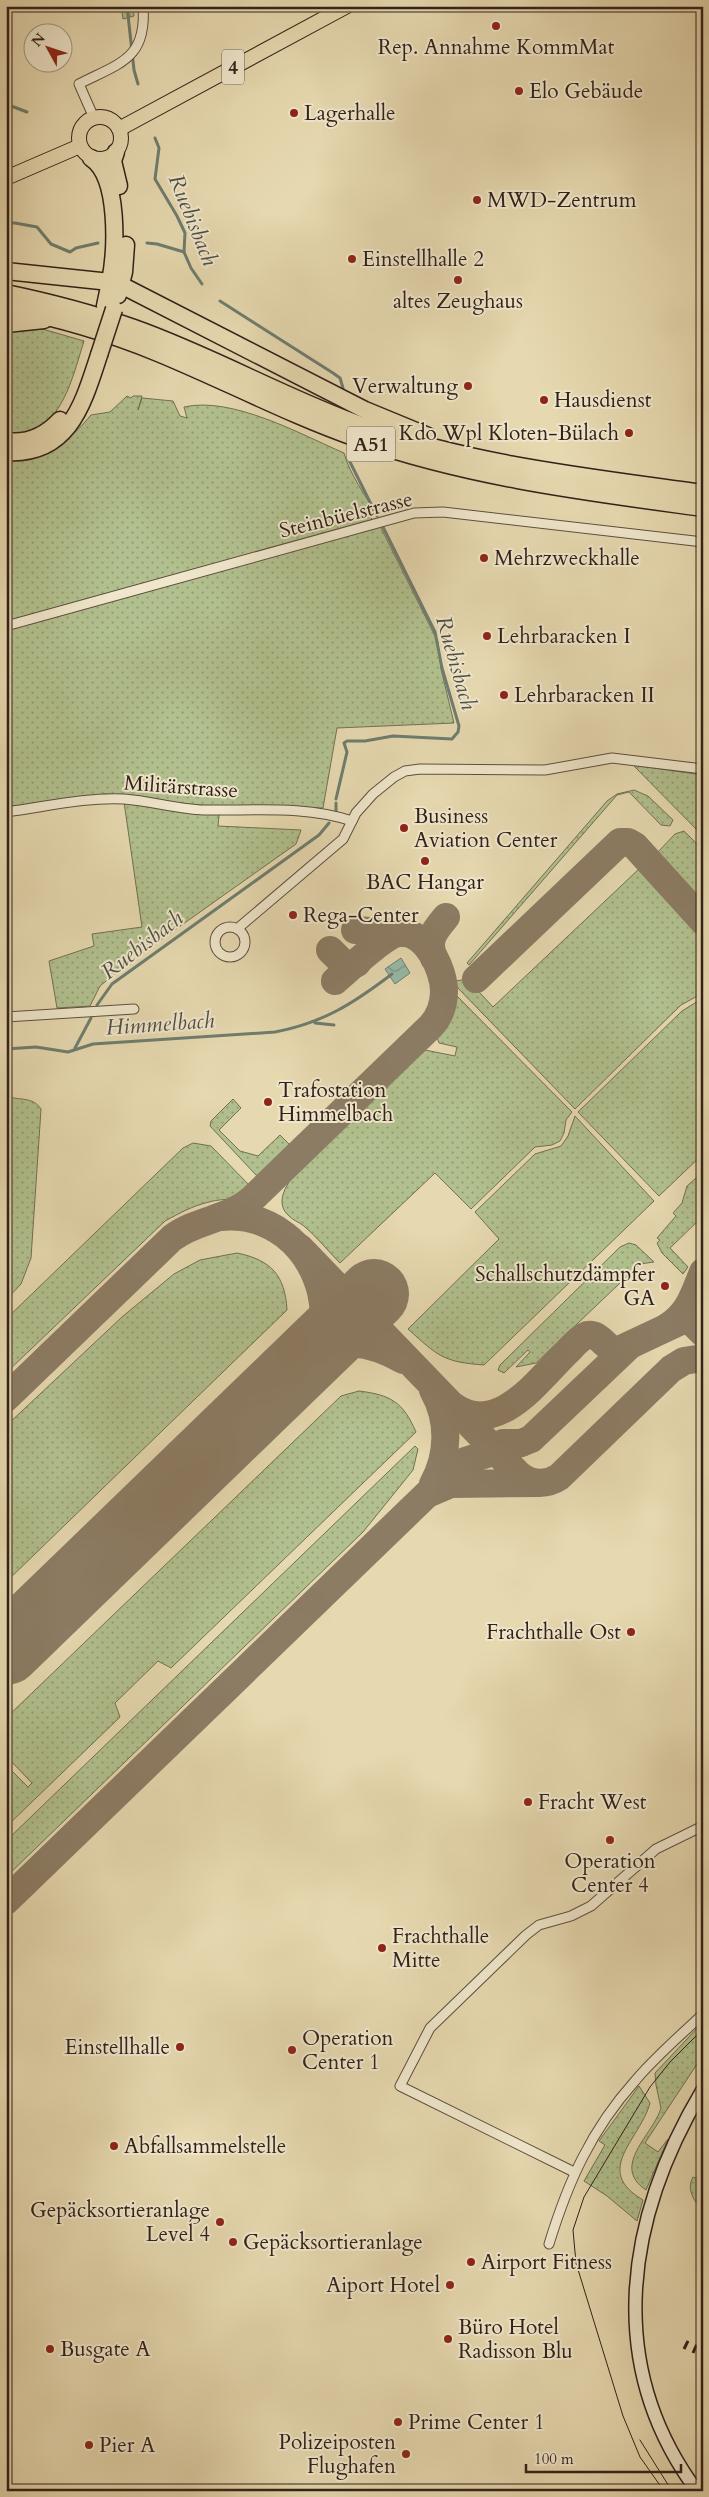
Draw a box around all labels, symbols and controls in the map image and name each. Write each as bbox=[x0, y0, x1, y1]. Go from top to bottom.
marker: Rep. Annahme KommMat bbox=[490, 20, 502, 32]
north arrow bbox=[22, 22, 72, 72]
text: N bbox=[27, 29, 50, 51]
place label: Rep. Annahme KommMat bbox=[378, 33, 615, 62]
road number: 4 bbox=[222, 50, 244, 84]
place label: Elo Gebäude bbox=[529, 77, 643, 106]
marker: Elo Gebäude bbox=[513, 85, 525, 97]
place label: Lagerhalle bbox=[304, 99, 396, 128]
marker: Lagerhalle bbox=[288, 107, 300, 119]
water label: Ruebisbach bbox=[161, 170, 225, 271]
place label: MWD-Zentrum bbox=[487, 186, 637, 215]
marker: MWD-Zentrum bbox=[471, 194, 483, 206]
place label: Einstellhalle 2 bbox=[362, 245, 484, 274]
marker: Einstellhalle 2 bbox=[346, 253, 358, 265]
marker: altes Zeughaus bbox=[452, 274, 464, 286]
place label: altes Zeughaus bbox=[393, 287, 523, 316]
place label: Verwaltung bbox=[352, 372, 458, 401]
marker: Verwaltung bbox=[462, 380, 474, 392]
place label: Hausdienst bbox=[554, 386, 652, 415]
marker: Hausdienst bbox=[538, 394, 550, 406]
place label: Kdo Wpl Kloten-Bülach bbox=[399, 419, 619, 448]
road number: A51 bbox=[347, 426, 395, 462]
marker: Kdo Wpl Kloten-Bülach bbox=[623, 427, 635, 439]
street label: Steinbüelstrasse bbox=[276, 484, 416, 546]
place label: Mehrzweckhalle bbox=[494, 544, 640, 573]
marker: Mehrzweckhalle bbox=[478, 552, 490, 564]
water label: Ruebisbach bbox=[428, 613, 484, 714]
place label: Lehrbaracken I bbox=[497, 622, 631, 651]
marker: Lehrbaracken I bbox=[481, 630, 493, 642]
place label: Lehrbaracken II bbox=[514, 681, 655, 710]
marker: Lehrbaracken II bbox=[498, 689, 510, 701]
street label: Militärstrasse bbox=[123, 769, 239, 805]
place label: Business Aviation Center bbox=[414, 802, 558, 855]
marker: Business Aviation Center bbox=[398, 822, 410, 834]
marker: BAC Hangar bbox=[419, 855, 431, 867]
place label: BAC Hangar bbox=[366, 868, 484, 897]
place label: Rega-Center bbox=[303, 901, 419, 930]
water label: Ruebisbach bbox=[95, 903, 190, 986]
marker: Rega-Center bbox=[287, 909, 299, 921]
water label: Himmelbach bbox=[105, 1005, 216, 1043]
place label: Trafostation Himmelbach bbox=[278, 1076, 394, 1129]
marker: Trafostation Himmelbach bbox=[262, 1096, 274, 1108]
place label: Schallschutzdämpfer GA bbox=[475, 1260, 655, 1313]
marker: Schallschutzdämpfer GA bbox=[659, 1280, 671, 1292]
place label: Frachthalle Ost bbox=[486, 1618, 621, 1647]
marker: Frachthalle Ost bbox=[625, 1626, 637, 1638]
place label: Fracht West bbox=[538, 1788, 647, 1817]
marker: Fracht West bbox=[522, 1796, 534, 1808]
marker: Operation Center 4 bbox=[604, 1834, 616, 1846]
place label: Operation Center 4 bbox=[564, 1847, 656, 1900]
place label: Frachthalle Mitte bbox=[392, 1922, 489, 1975]
marker: Frachthalle Mitte bbox=[376, 1942, 388, 1954]
place label: Operation Center 1 bbox=[302, 2024, 393, 2077]
place label: Einstellhalle bbox=[64, 2033, 170, 2062]
marker: Einstellhalle bbox=[174, 2041, 186, 2053]
marker: Operation Center 1 bbox=[286, 2044, 298, 2056]
place label: Abfallsammelstelle bbox=[124, 2132, 286, 2161]
marker: Abfallsammelstelle bbox=[108, 2140, 120, 2152]
place label: Gepäcksortieranlage Level 4 bbox=[30, 2196, 210, 2249]
marker: Gepäcksortieranlage Level 4 bbox=[214, 2216, 226, 2228]
place label: Gepäcksortieranlage bbox=[243, 2228, 423, 2257]
marker: Gepäcksortieranlage bbox=[227, 2236, 239, 2248]
place label: Airport Fitness bbox=[481, 2248, 612, 2277]
marker: Airport Fitness bbox=[465, 2256, 477, 2268]
place label: Aiport Hotel bbox=[326, 2271, 440, 2300]
marker: Aiport Hotel bbox=[444, 2279, 456, 2291]
place label: Büro Hotel Radisson Blu bbox=[458, 2313, 573, 2366]
marker: Büro Hotel Radisson Blu bbox=[442, 2333, 454, 2345]
place label: Busgate A bbox=[60, 2335, 150, 2364]
marker: Busgate A bbox=[44, 2343, 56, 2355]
place label: Prime Center 1 bbox=[408, 2408, 545, 2437]
marker: Prime Center 1 bbox=[392, 2416, 404, 2428]
place label: Polizeiposten Flughafen bbox=[279, 2428, 396, 2481]
place label: Pier A bbox=[99, 2431, 155, 2460]
marker: Pier A bbox=[83, 2439, 95, 2451]
scale bar bbox=[526, 2442, 682, 2474]
marker: Polizeiposten Flughafen bbox=[400, 2448, 412, 2460]
text: 100 m bbox=[534, 2449, 574, 2469]

